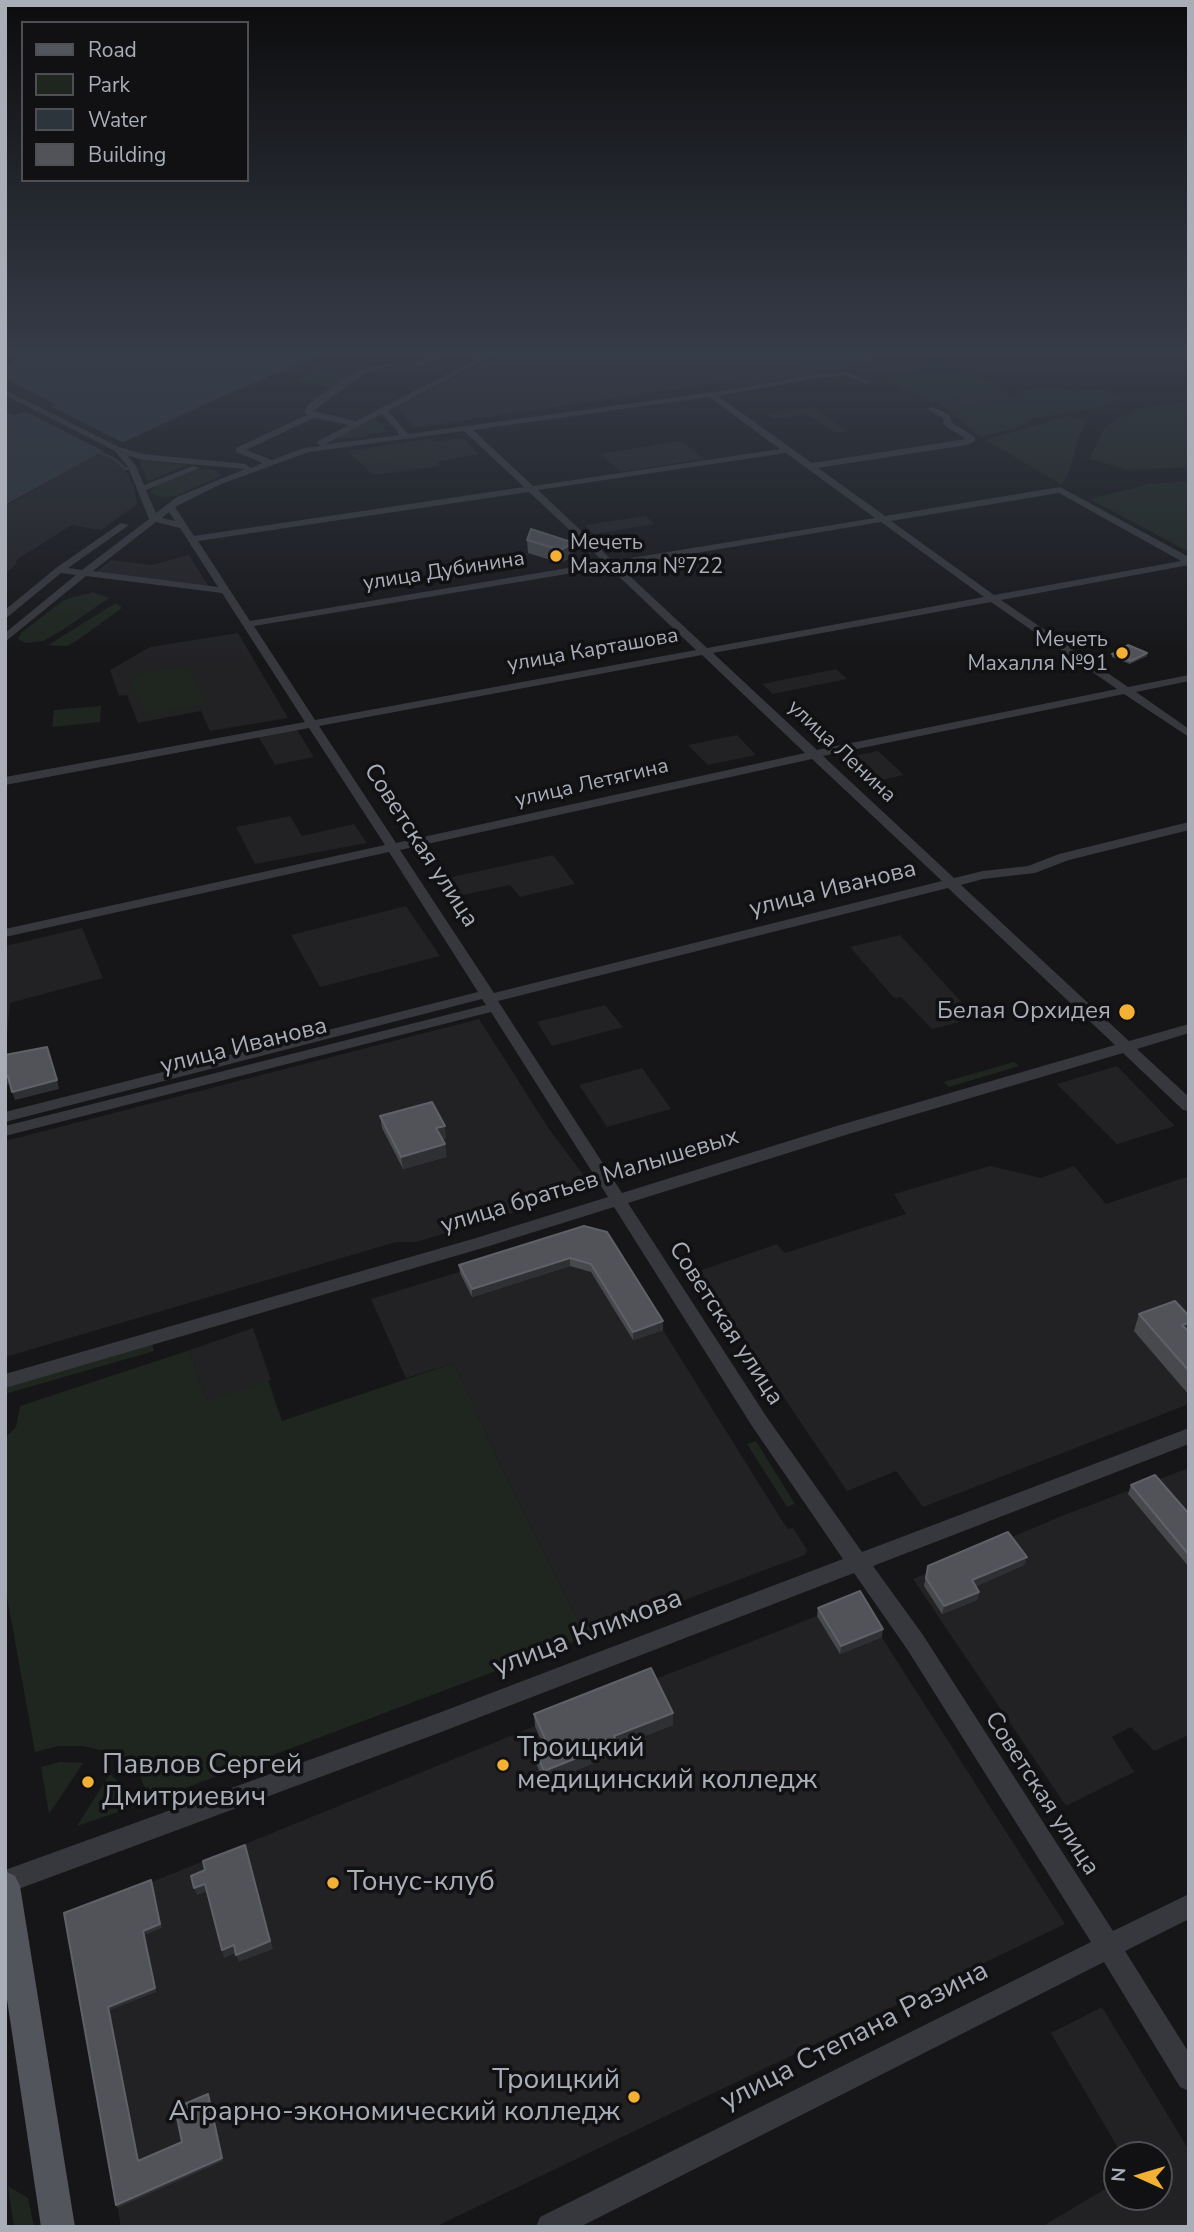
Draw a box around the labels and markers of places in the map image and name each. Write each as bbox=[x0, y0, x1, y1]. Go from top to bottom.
place label: Мечеть Махалля №722 bbox=[570, 531, 723, 581]
marker: Мечеть Махалля №722 bbox=[548, 548, 564, 564]
place label: Мечеть Махалля №91 bbox=[968, 628, 1108, 678]
marker: Мечеть Махалля №91 bbox=[1114, 645, 1130, 661]
place label: Белая Орхидея bbox=[937, 998, 1111, 1026]
marker: Белая Орхидея bbox=[1117, 1002, 1137, 1022]
place label: Троицкий медицинский колледж bbox=[517, 1732, 817, 1798]
place label: Павлов Сергей Дмитриевич bbox=[102, 1749, 302, 1815]
marker: Троицкий медицинский колледж bbox=[495, 1757, 511, 1773]
marker: Павлов Сергей Дмитриевич bbox=[80, 1774, 96, 1790]
place label: Тонус-клуб bbox=[347, 1866, 495, 1900]
marker: Тонус-клуб bbox=[325, 1875, 341, 1891]
place label: Троицкий Аграрно-экономический колледж bbox=[168, 2064, 620, 2130]
marker: Троицкий Аграрно-экономический колледж bbox=[626, 2089, 642, 2105]

